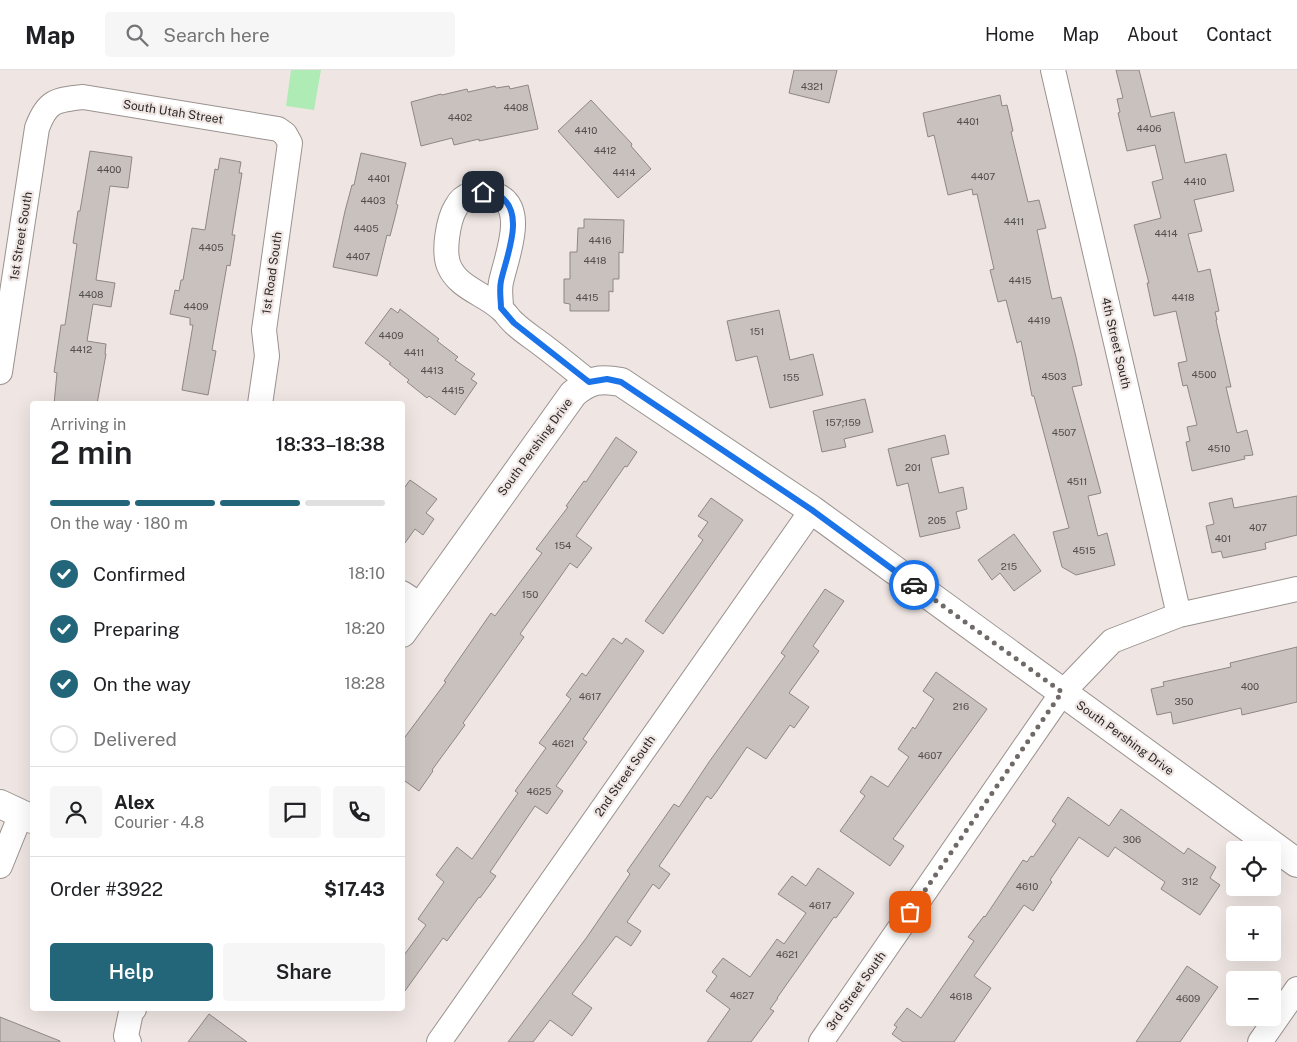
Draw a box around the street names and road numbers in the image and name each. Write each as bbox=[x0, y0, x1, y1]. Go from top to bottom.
street label: South Utah Street bbox=[122, 97, 224, 127]
street label: 1st Street South bbox=[7, 191, 35, 281]
street label: 1st Road South bbox=[259, 231, 285, 315]
street label: 4th Street South bbox=[1099, 296, 1133, 390]
street label: South Pershing Drive bbox=[495, 395, 575, 499]
street label: South Pershing Drive bbox=[1073, 698, 1177, 778]
street label: 2nd Street South bbox=[592, 733, 658, 819]
street label: 3rd Street South bbox=[823, 949, 889, 1033]

